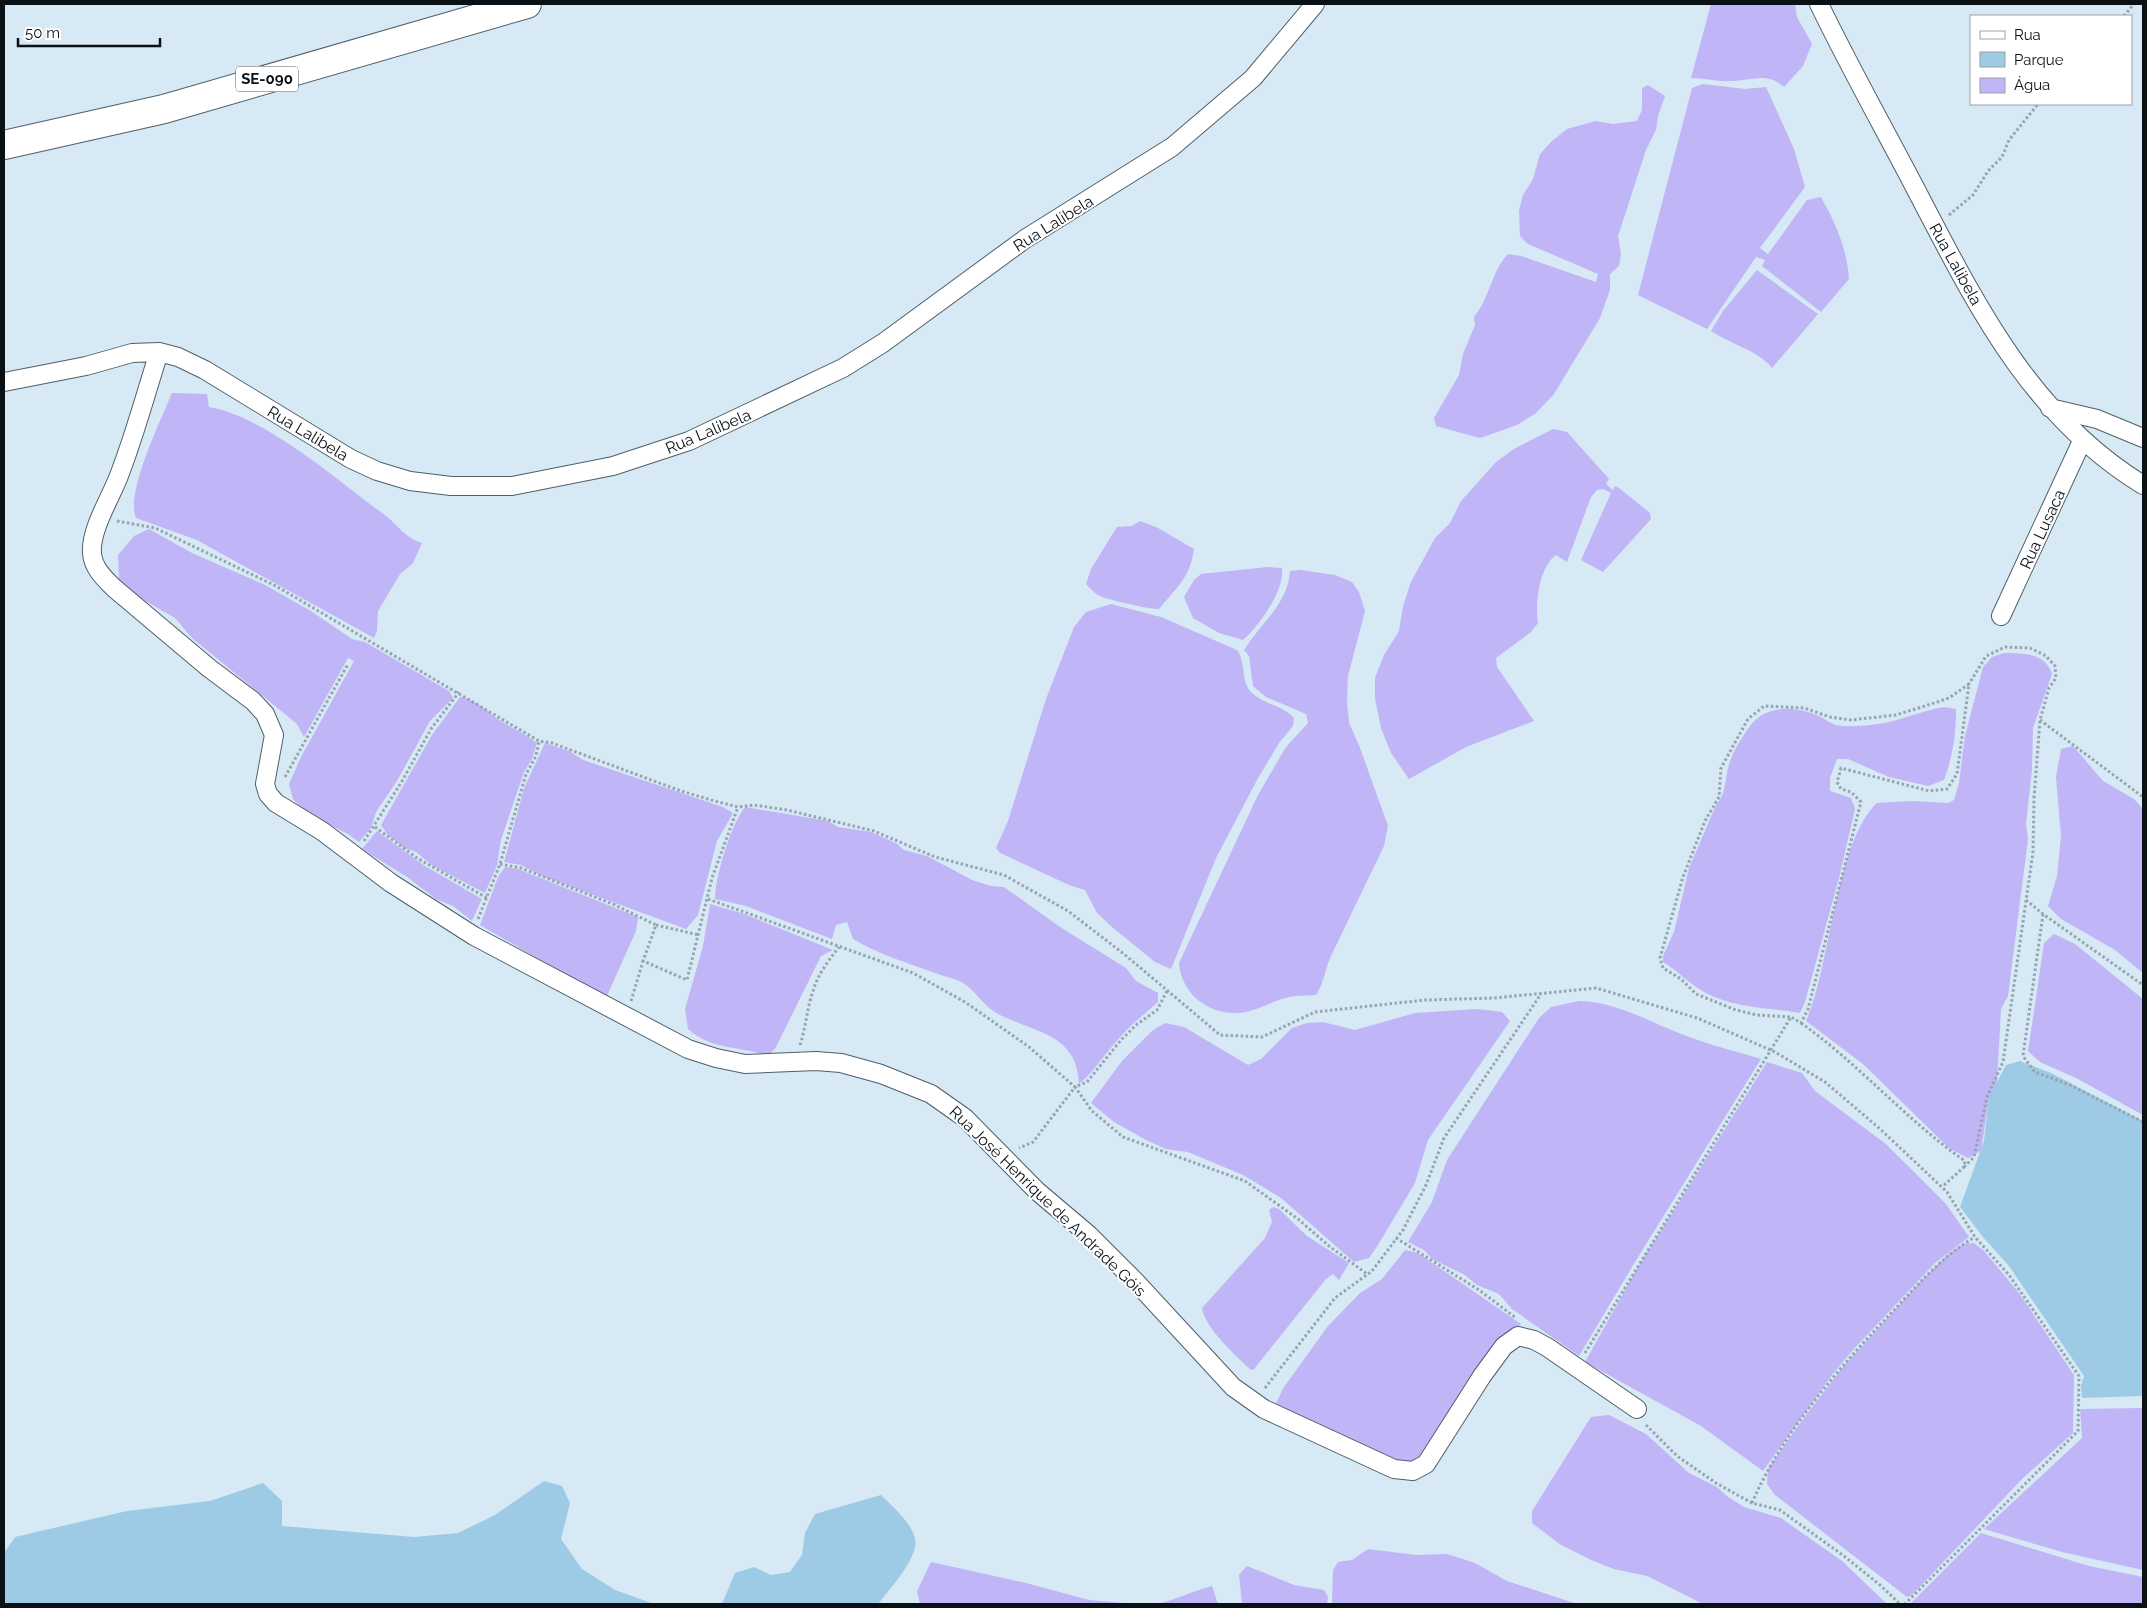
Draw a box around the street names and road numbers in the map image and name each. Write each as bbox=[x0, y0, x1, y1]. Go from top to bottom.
road number: SE-090 bbox=[236, 66, 298, 92]
street label: Rua Lalibela bbox=[1010, 191, 1097, 256]
street label: Rua Lalibela bbox=[1925, 220, 1986, 309]
street label: Rua Lalibela bbox=[264, 402, 352, 465]
street label: Rua Lalibela bbox=[663, 405, 754, 458]
street label: Rua Lusaca bbox=[2016, 487, 2069, 572]
street label: Rua José Henrique de Andrade Góis bbox=[945, 1102, 1150, 1301]

